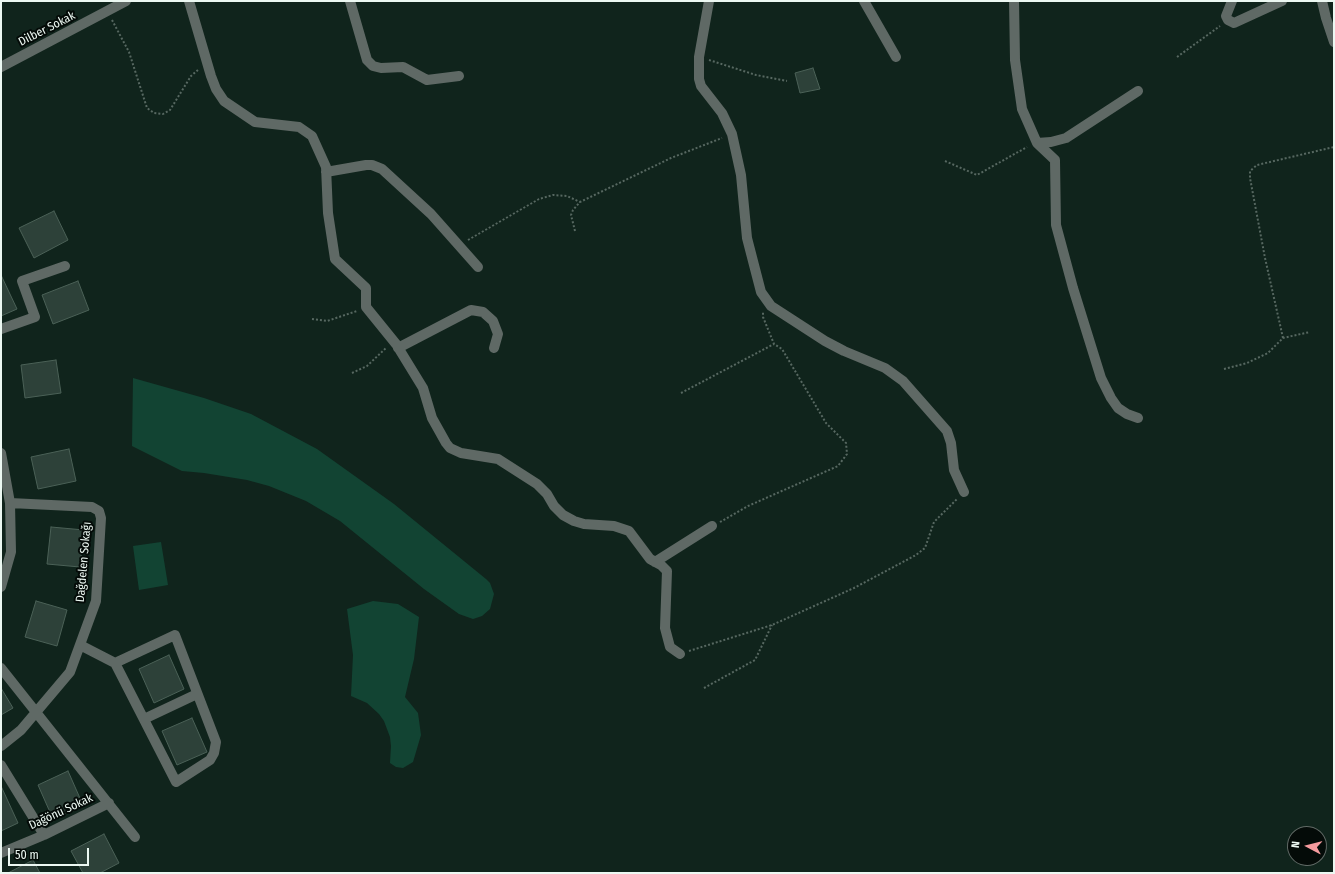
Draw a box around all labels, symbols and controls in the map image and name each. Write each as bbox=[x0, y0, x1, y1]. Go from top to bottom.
street label: Dilber Sokak bbox=[16, 9, 78, 49]
street label: Dağdelen Sokağı bbox=[73, 521, 95, 603]
street label: Dağönü Sokak bbox=[27, 791, 95, 833]
north arrow bbox=[1287, 826, 1327, 866]
scale bar bbox=[10, 840, 91, 866]
text: N bbox=[1289, 841, 1302, 849]
text: 50 m bbox=[15, 848, 39, 862]

